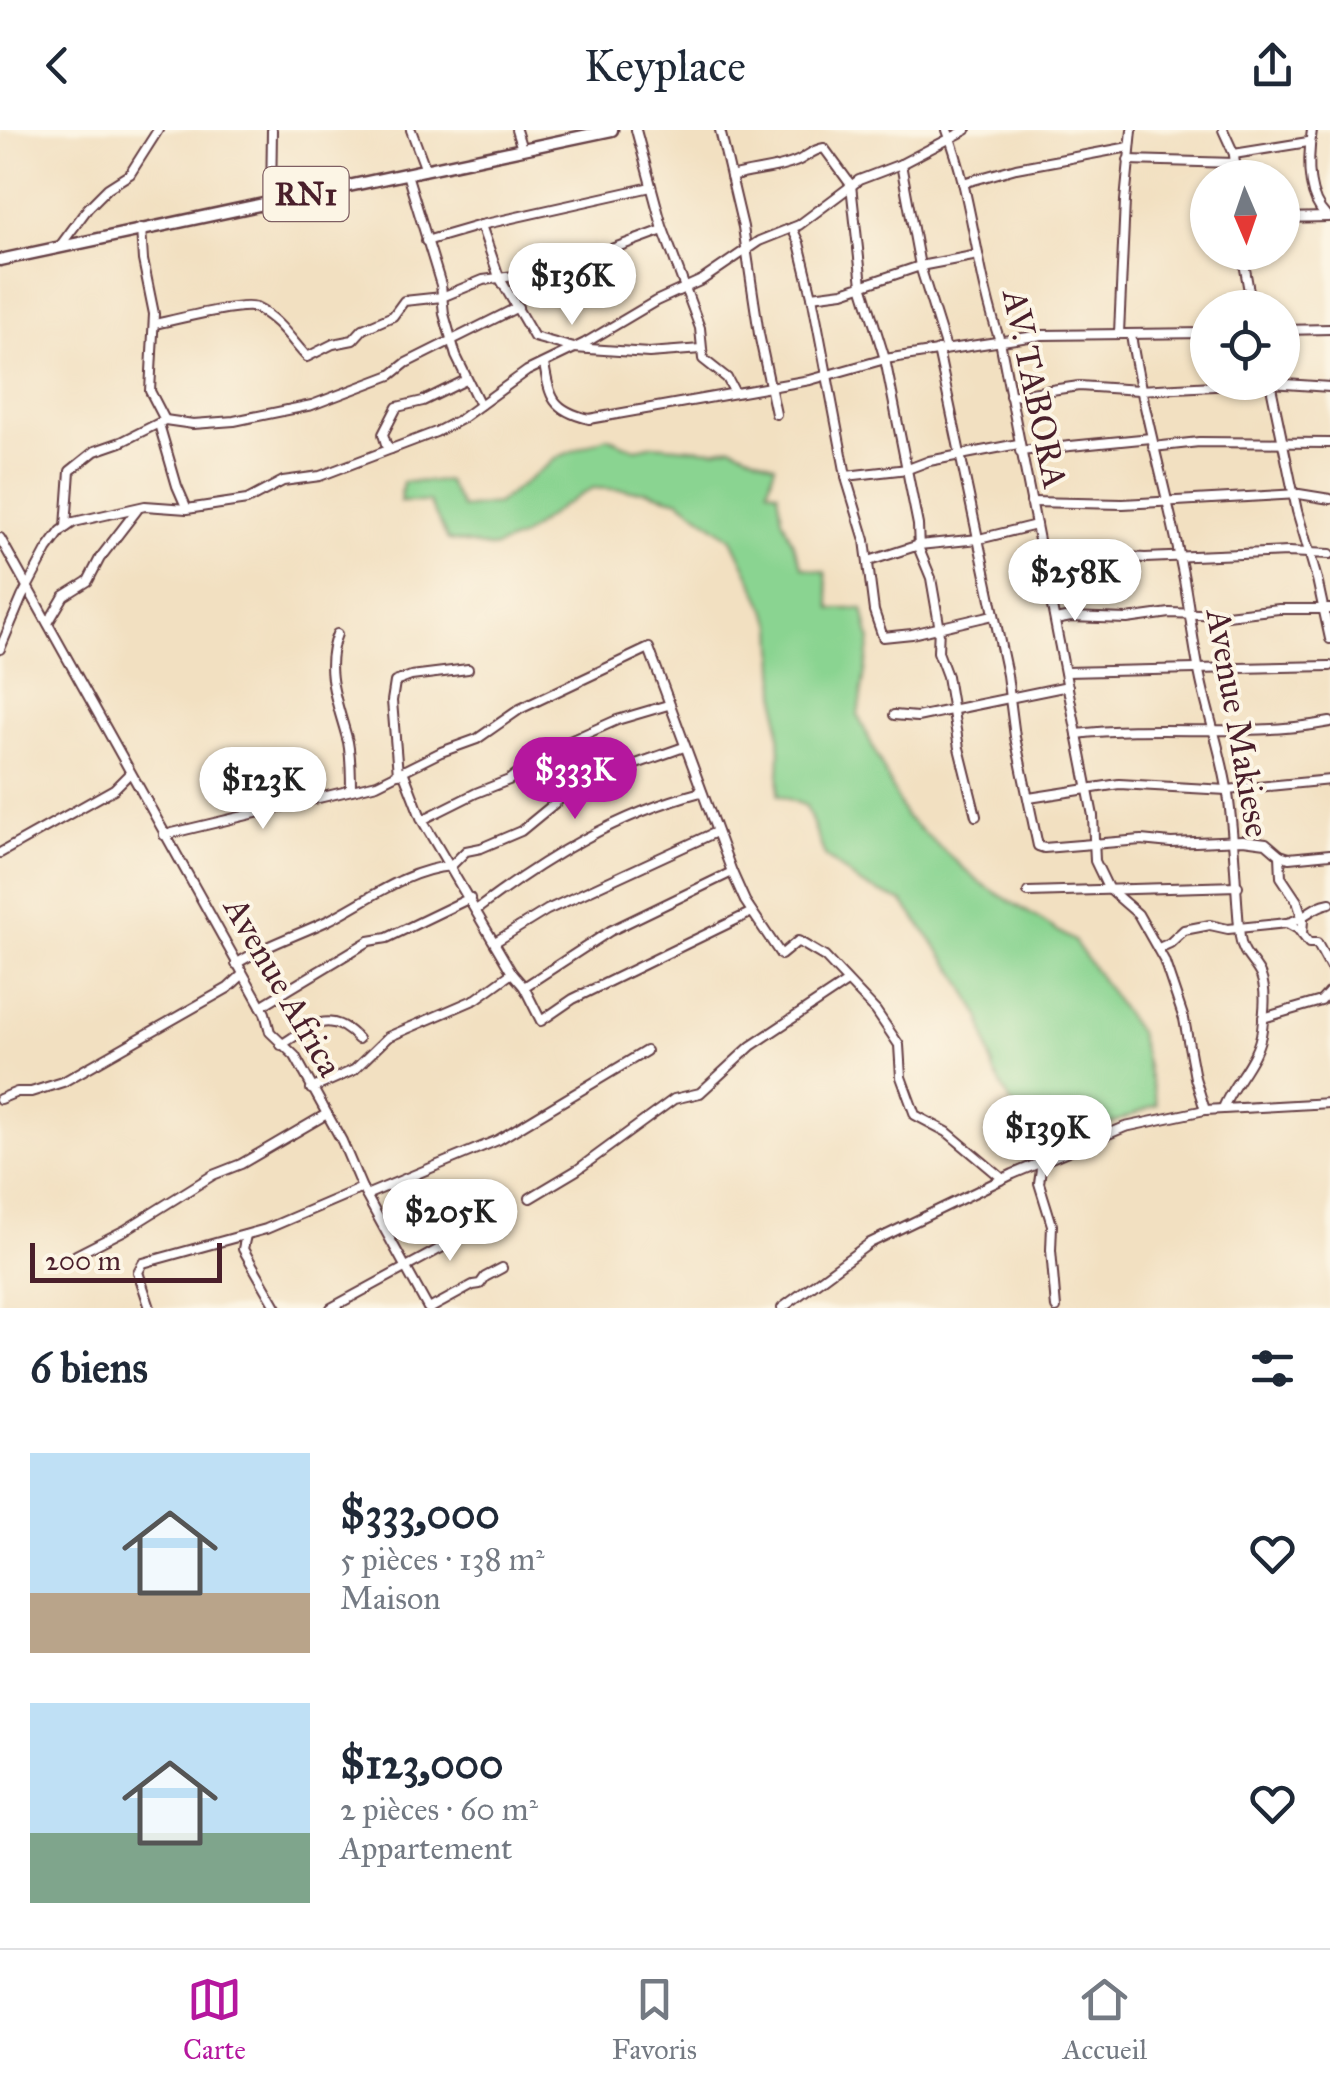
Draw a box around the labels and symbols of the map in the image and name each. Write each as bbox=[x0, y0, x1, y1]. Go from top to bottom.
north arrow bbox=[1190, 160, 1300, 270]
road number: RN1 bbox=[264, 167, 348, 221]
pin: $136K bbox=[502, 243, 642, 328]
street label: AV. TABORA bbox=[993, 284, 1077, 493]
pin: $258K bbox=[1005, 539, 1145, 624]
street label: Avenue Makiese bbox=[1196, 603, 1279, 841]
pin: $333K bbox=[505, 737, 645, 822]
pin: $123K bbox=[193, 747, 333, 832]
street label: Avenue Africa bbox=[213, 888, 352, 1085]
pin: $139K bbox=[977, 1095, 1117, 1180]
pin: $205K bbox=[380, 1179, 520, 1264]
scale bar bbox=[30, 1238, 222, 1282]

